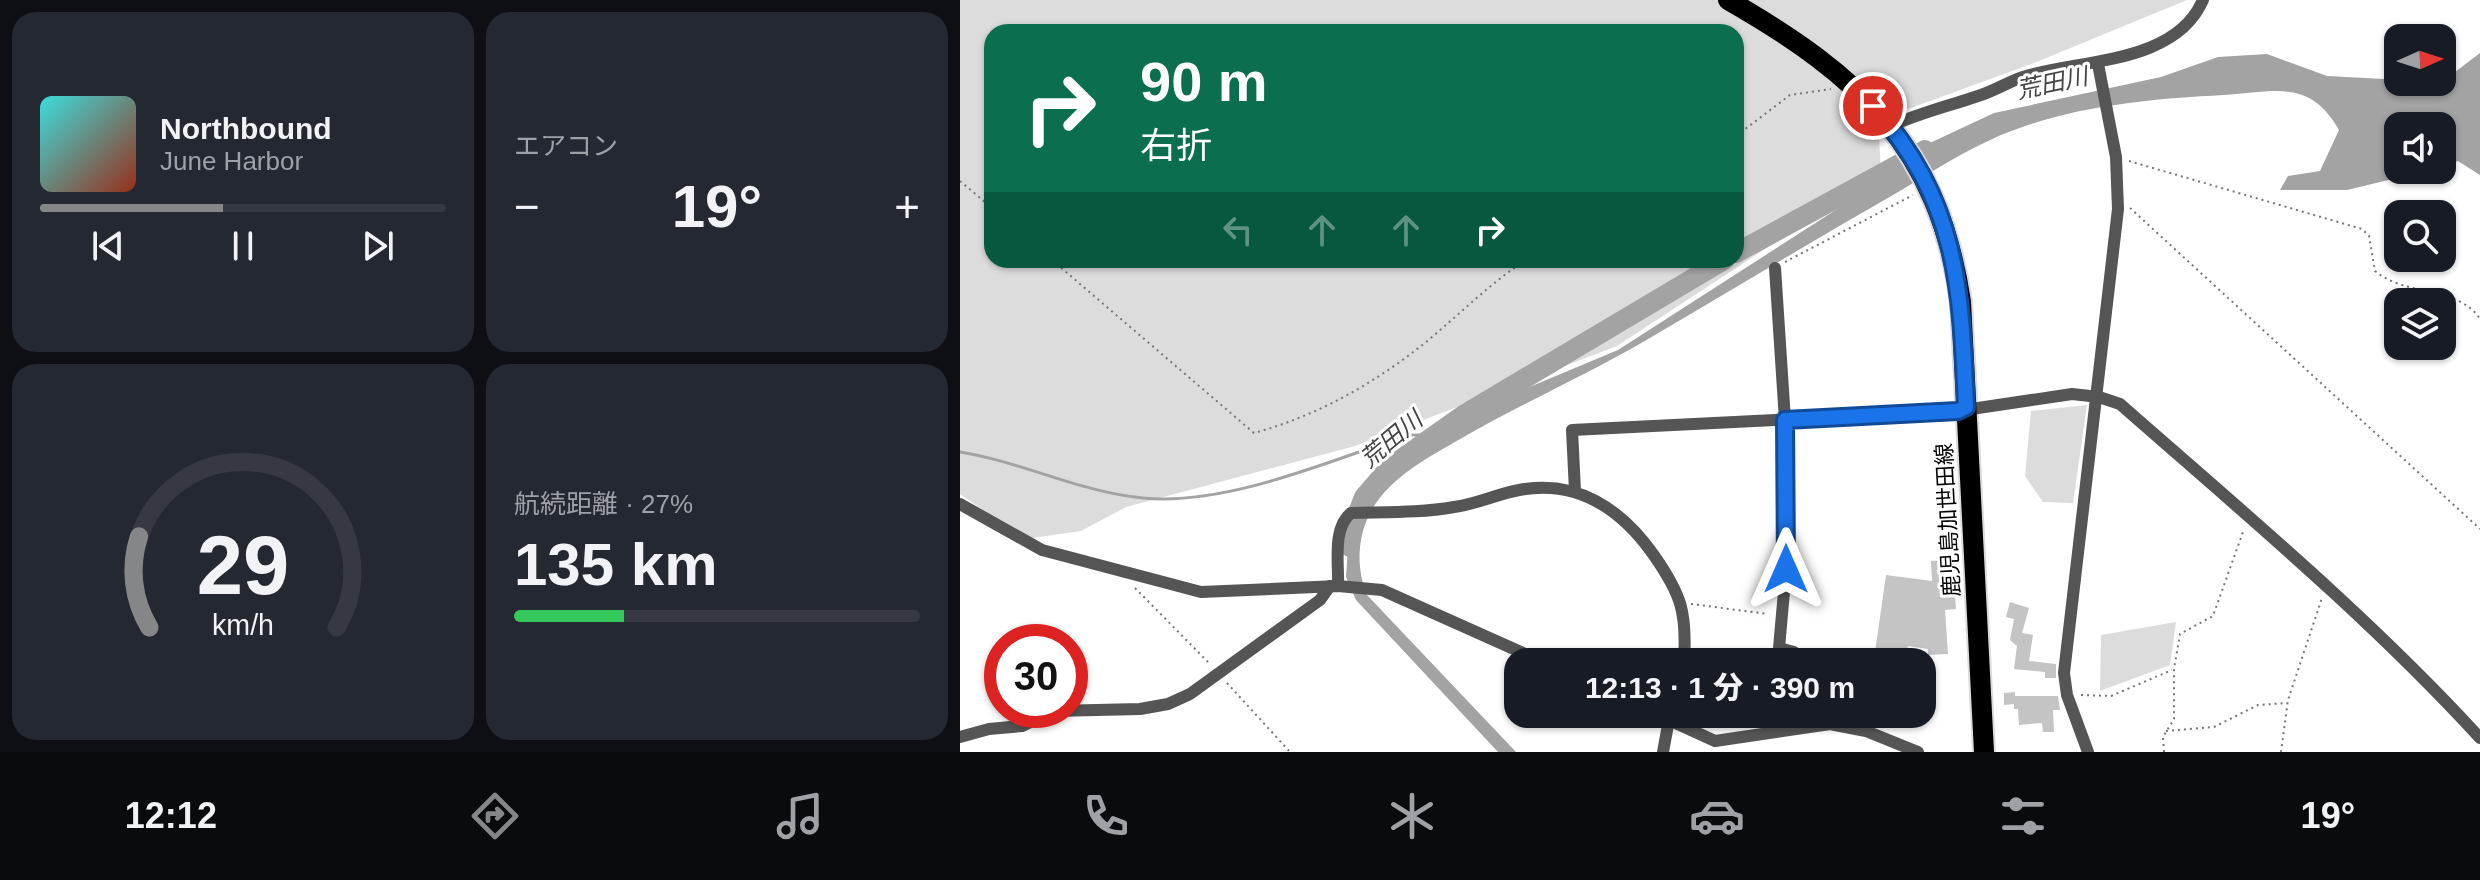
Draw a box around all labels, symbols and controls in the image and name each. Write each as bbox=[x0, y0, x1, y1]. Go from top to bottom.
north arrow bbox=[2384, 24, 2456, 96]
map controls bbox=[2384, 24, 2456, 360]
text: 90 m bbox=[1140, 50, 1268, 113]
icon: right bbox=[1008, 56, 1112, 160]
water label: 荒田川 bbox=[2014, 62, 2093, 104]
pin bbox=[1839, 72, 1907, 140]
icon: arrive bbox=[1851, 84, 1895, 128]
text: Northbound bbox=[160, 112, 332, 145]
button: sound bbox=[2384, 112, 2456, 184]
text: 右折 bbox=[1140, 125, 1212, 166]
text: エアコン bbox=[514, 131, 618, 161]
text: June Harbor bbox=[160, 146, 303, 176]
text: 19° bbox=[672, 173, 762, 240]
text: − bbox=[514, 182, 540, 231]
text: + bbox=[894, 182, 920, 231]
button: search bbox=[2384, 200, 2456, 272]
icon: left bbox=[1216, 208, 1260, 252]
icon: ahead bbox=[1300, 208, 1344, 252]
icon: ahead bbox=[1384, 208, 1428, 252]
icon: right bbox=[1468, 208, 1512, 252]
icon: previous bbox=[86, 224, 130, 268]
icon: pause bbox=[221, 224, 265, 268]
icon: next bbox=[356, 224, 400, 268]
button: layers bbox=[2384, 288, 2456, 360]
water label: 荒田川 bbox=[1355, 404, 1430, 472]
street label: 鹿児島加世田線 bbox=[1931, 442, 1965, 598]
text: 航続距離 · 27% bbox=[514, 489, 693, 519]
text: 29 bbox=[197, 519, 289, 612]
position arrow bbox=[1744, 527, 1828, 611]
text: 135 km bbox=[514, 531, 718, 598]
text: km/h bbox=[212, 609, 274, 641]
speed limit sign: 30 bbox=[984, 624, 1088, 728]
text: 12:13 · 1 分 · 390 m bbox=[1585, 671, 1855, 704]
icon: directions bbox=[467, 788, 523, 844]
icon: music bbox=[772, 788, 828, 844]
icon: phone bbox=[1078, 788, 1134, 844]
icon: climate bbox=[1384, 788, 1440, 844]
icon: car bbox=[1689, 788, 1745, 844]
icon: filters bbox=[1995, 788, 2051, 844]
text: 12:12 bbox=[125, 795, 217, 836]
text: 19° bbox=[2301, 795, 2355, 836]

